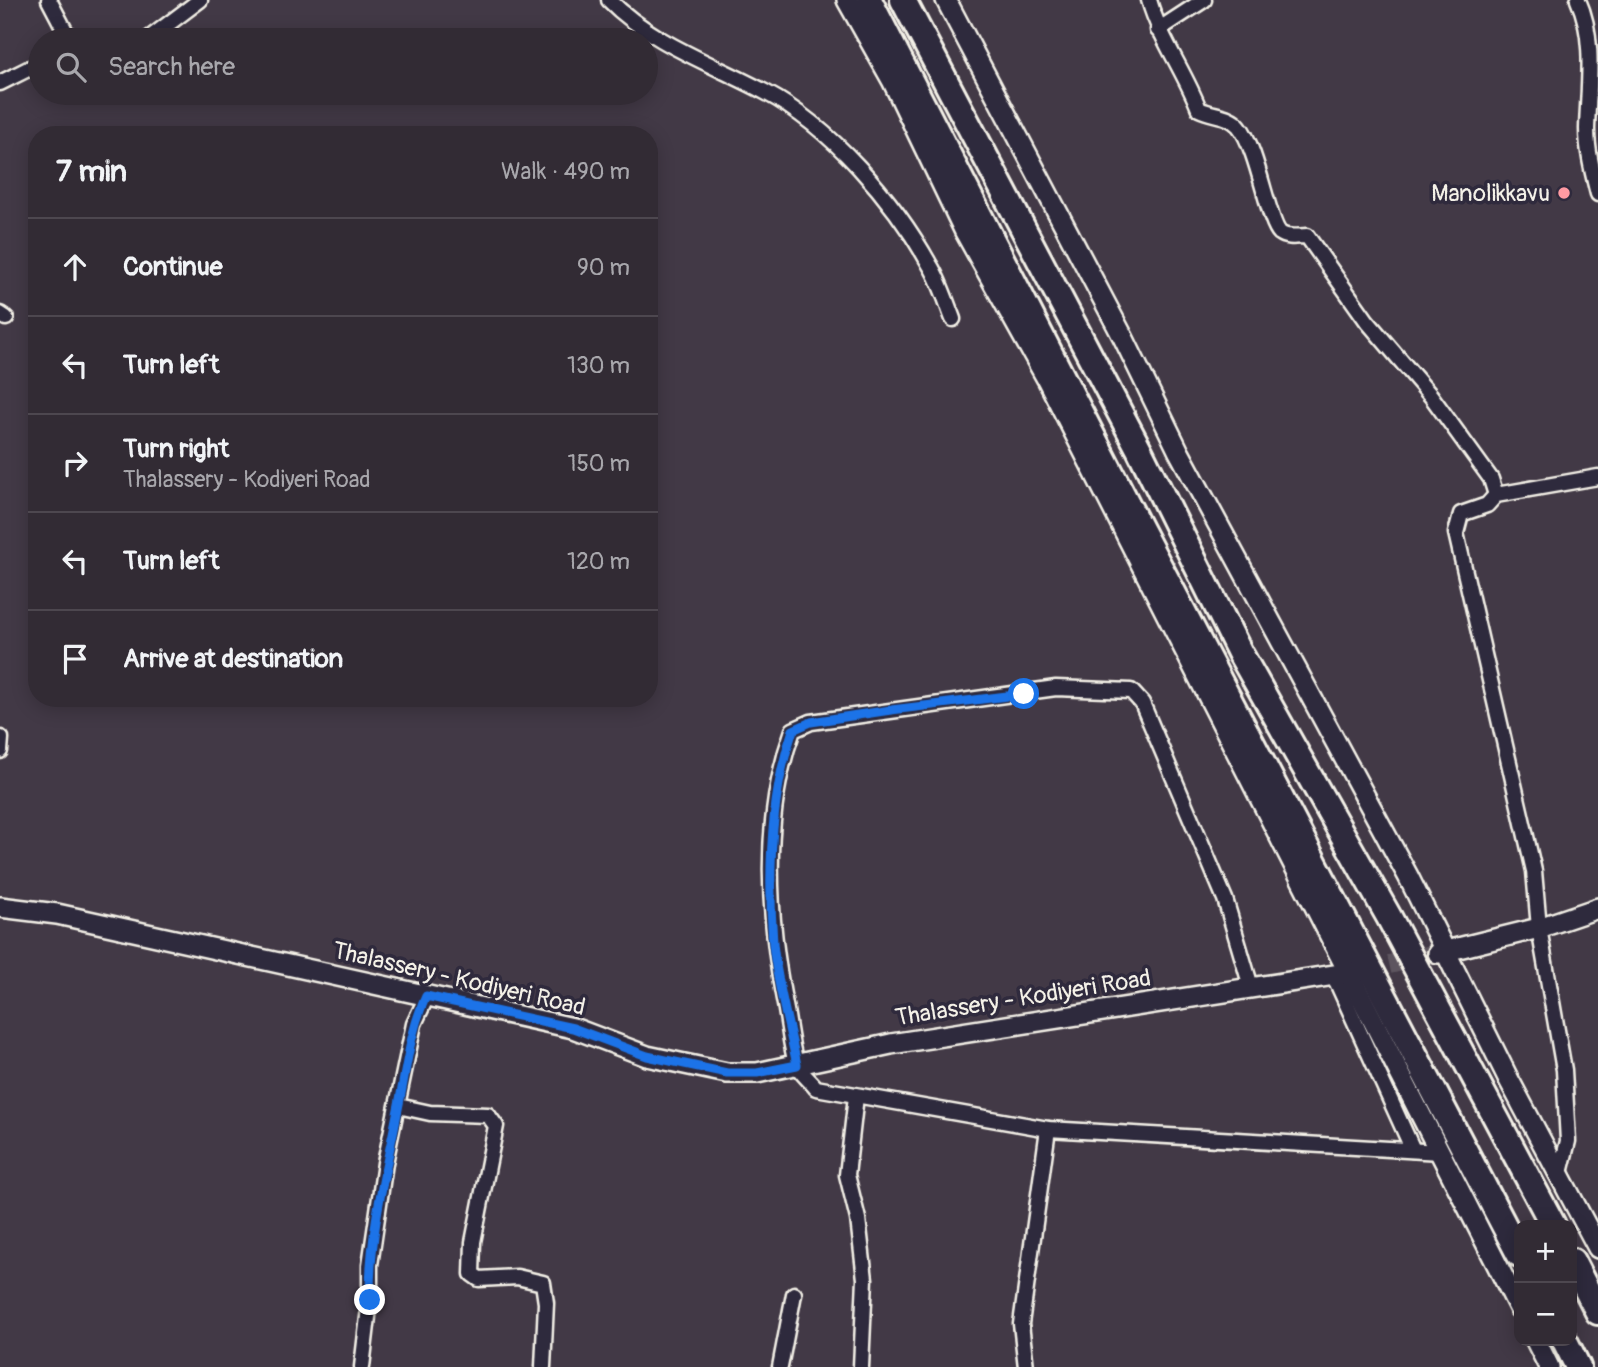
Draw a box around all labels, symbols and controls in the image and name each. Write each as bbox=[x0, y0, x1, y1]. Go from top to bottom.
search box bbox=[28, 28, 658, 105]
icon: search bbox=[52, 48, 90, 86]
text: Search here bbox=[108, 51, 235, 83]
text: 7 min bbox=[56, 153, 127, 190]
text: Walk · 490 m bbox=[501, 157, 630, 186]
place label: Manolikkavu bbox=[1431, 179, 1550, 208]
marker: Manolikkavu bbox=[1556, 185, 1572, 201]
icon: ahead bbox=[56, 248, 94, 286]
text: Continue bbox=[123, 251, 223, 283]
text: 90 m bbox=[577, 253, 630, 282]
icon: left bbox=[56, 346, 94, 384]
text: Turn left bbox=[123, 349, 219, 381]
text: 130 m bbox=[567, 351, 630, 380]
text: Turn right bbox=[123, 433, 229, 465]
icon: right bbox=[56, 444, 94, 482]
text: 150 m bbox=[567, 449, 630, 478]
text: Thalassery - Kodiyeri Road bbox=[123, 465, 371, 494]
icon: left bbox=[56, 542, 94, 580]
text: Turn left bbox=[123, 545, 219, 577]
text: 120 m bbox=[567, 547, 630, 576]
icon: arrive bbox=[56, 640, 94, 678]
text: Arrive at destination bbox=[123, 643, 343, 675]
route start bbox=[1008, 678, 1039, 709]
street label: Thalassery - Kodiyeri Road bbox=[330, 936, 588, 1022]
street label: Thalassery - Kodiyeri Road bbox=[893, 963, 1153, 1033]
map controls bbox=[1514, 1220, 1577, 1346]
button: + bbox=[1514, 1220, 1577, 1283]
button: − bbox=[1514, 1283, 1577, 1346]
route end bbox=[354, 1284, 385, 1315]

